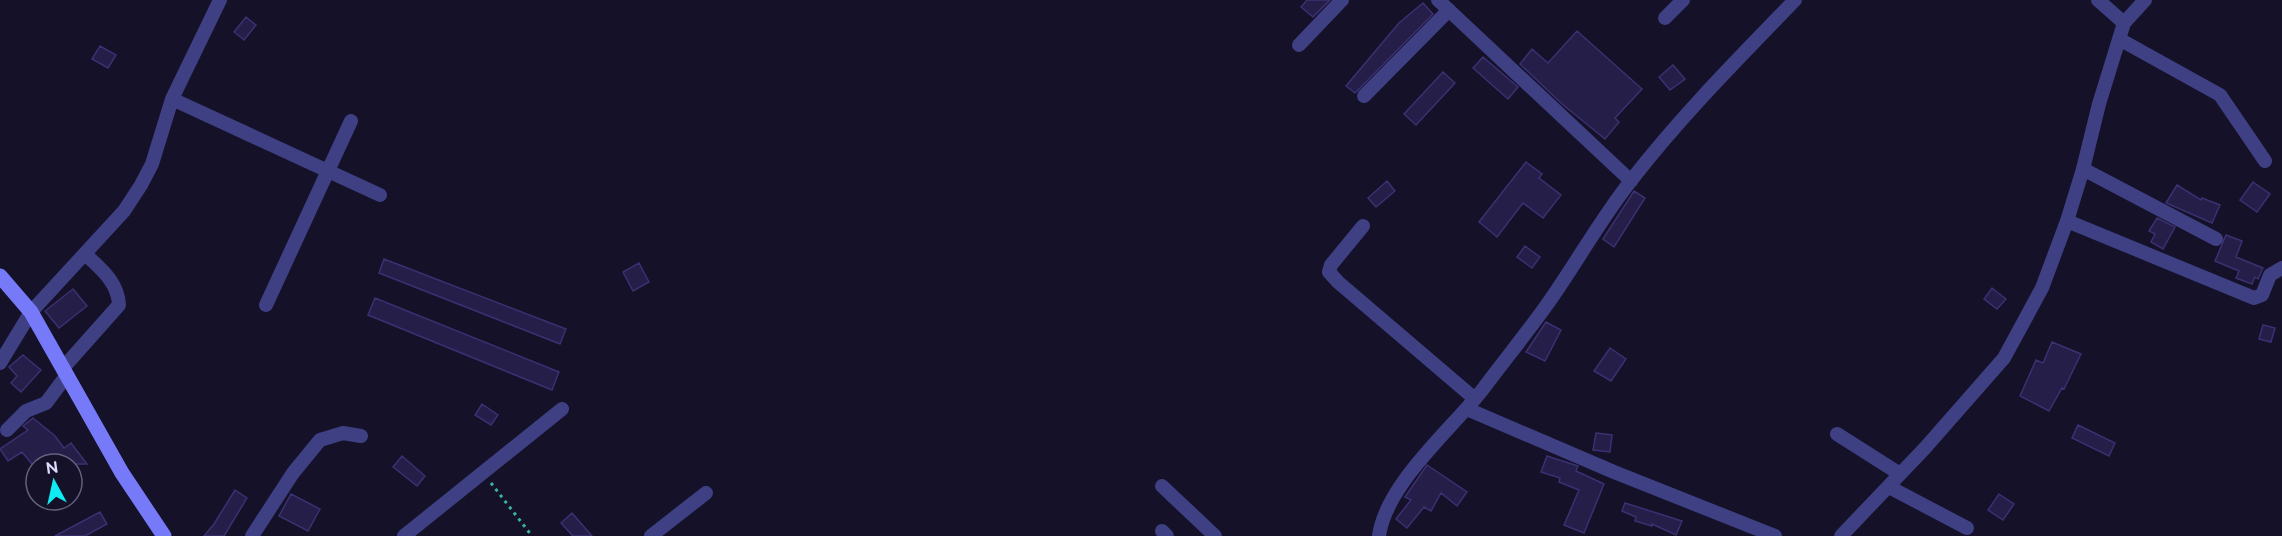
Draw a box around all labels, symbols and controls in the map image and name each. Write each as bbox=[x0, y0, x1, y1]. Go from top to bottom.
north arrow bbox=[24, 452, 84, 512]
text: N bbox=[45, 457, 59, 478]

